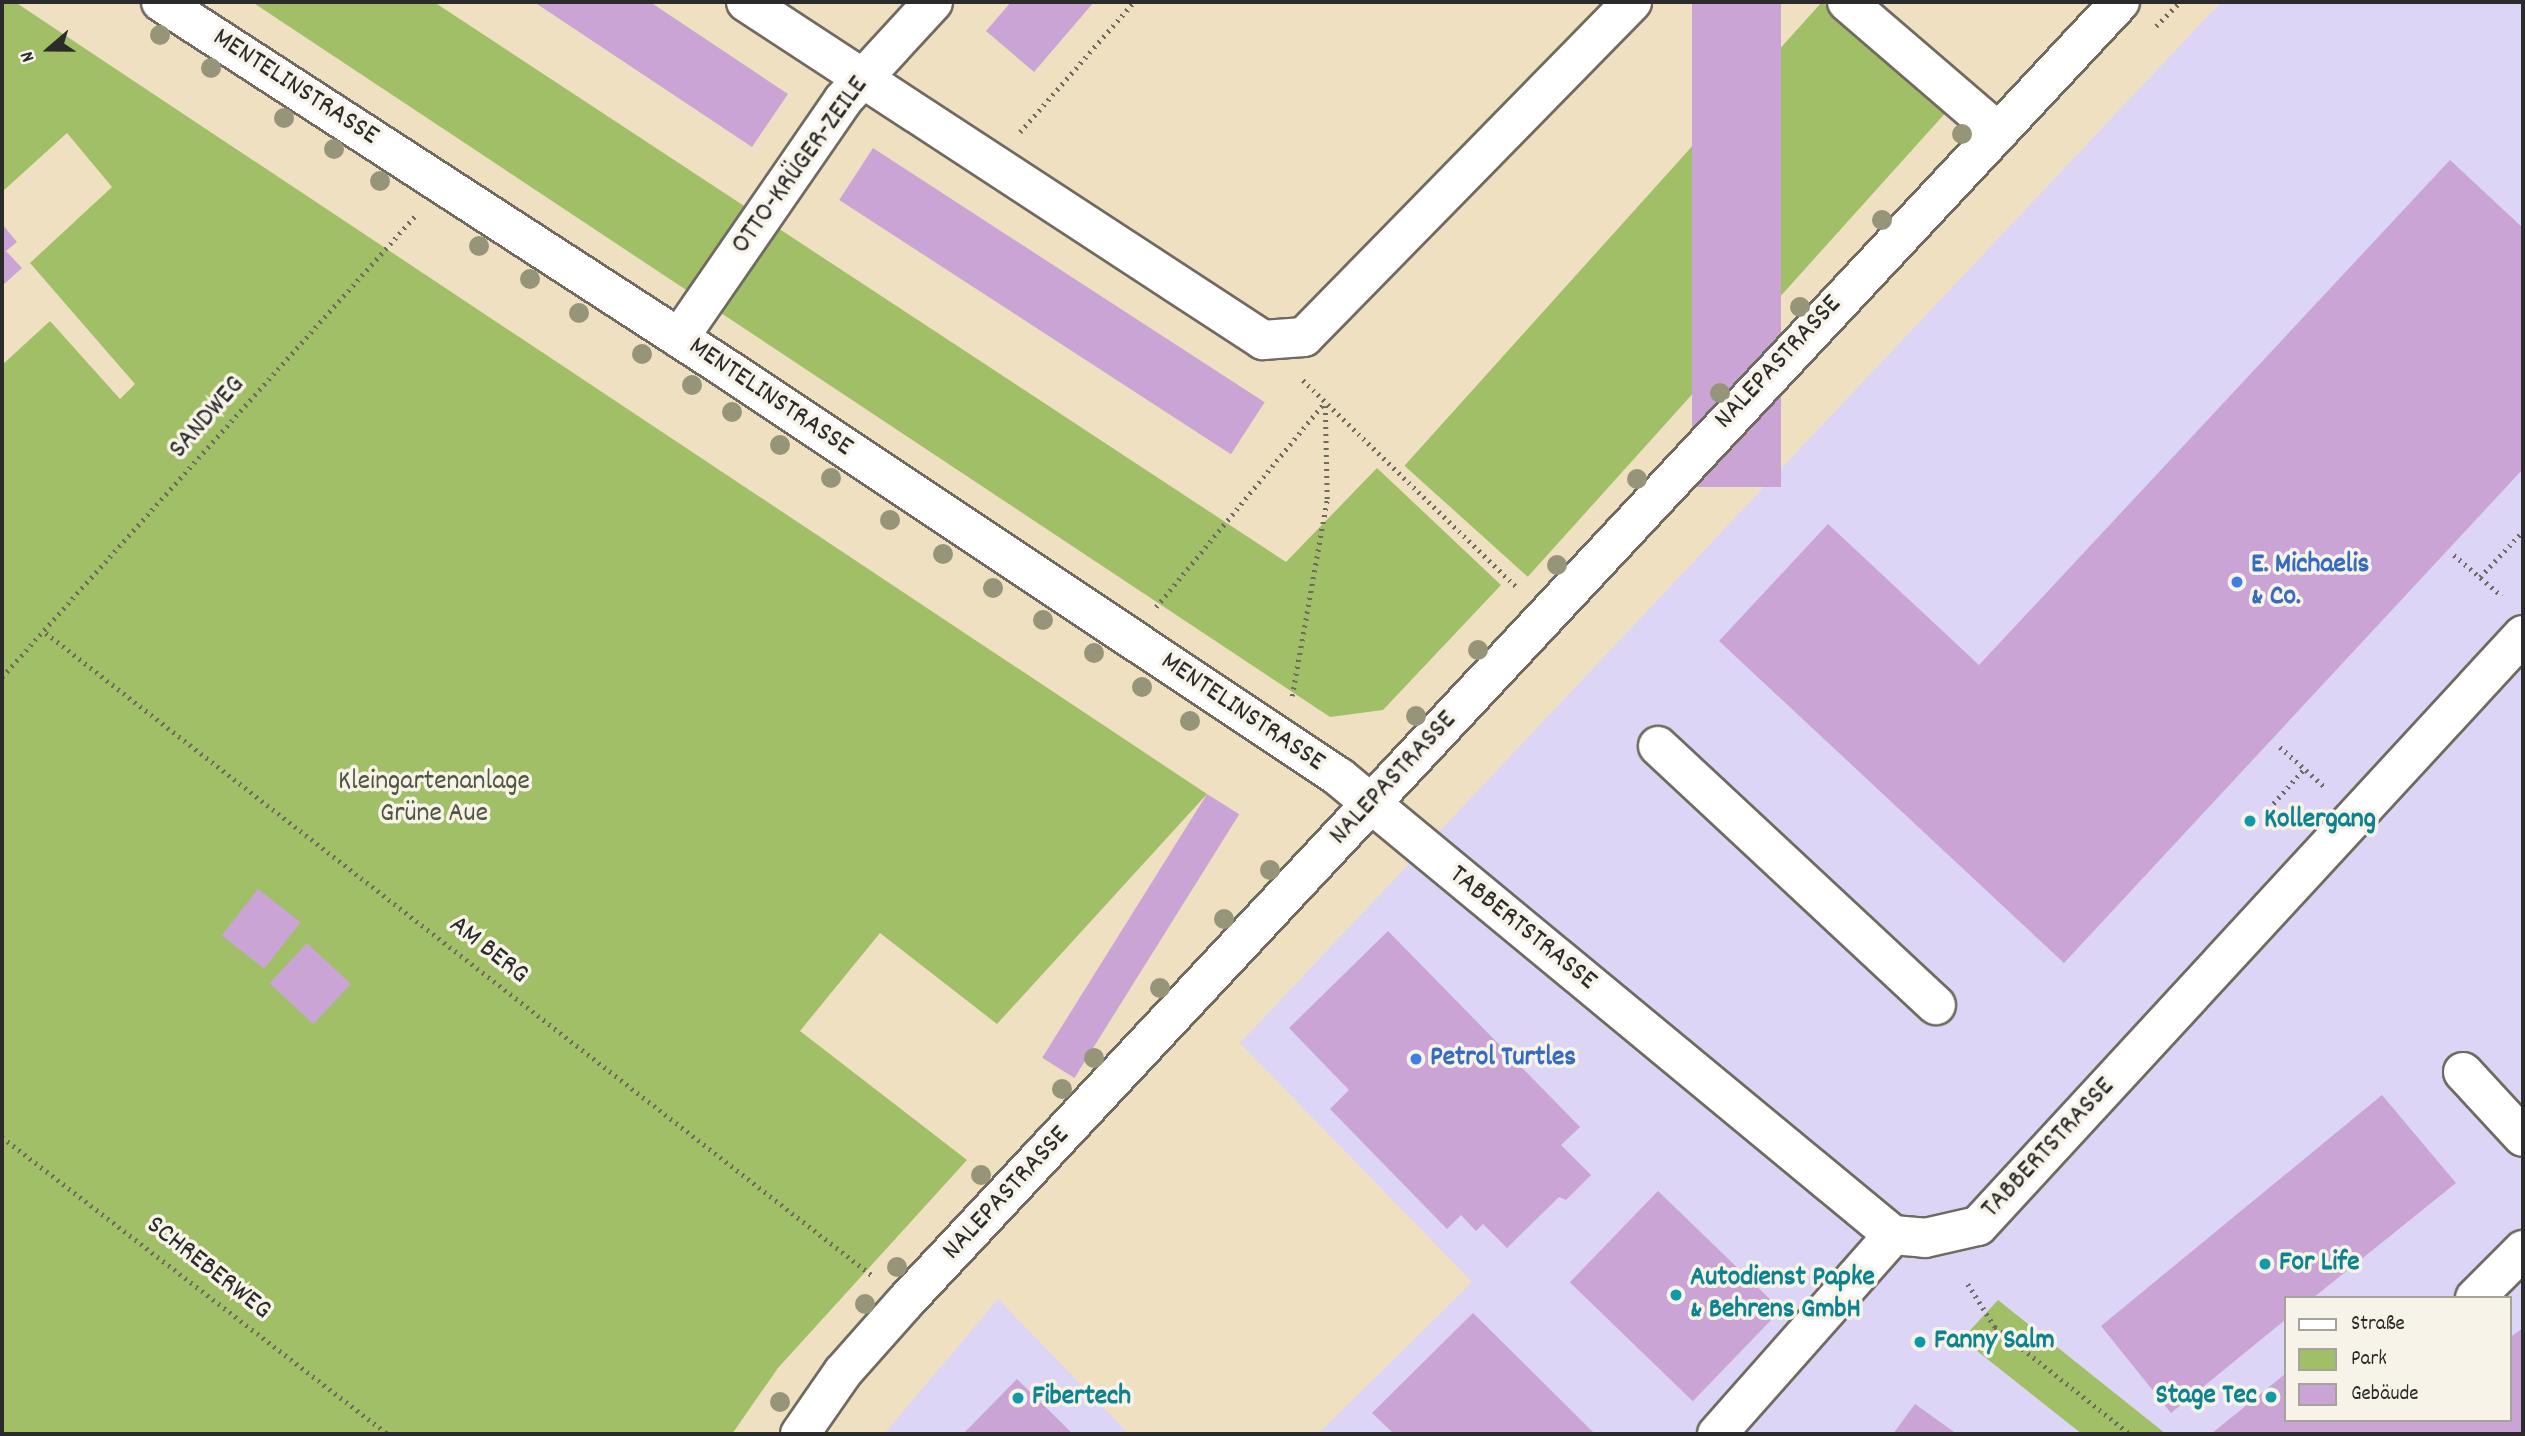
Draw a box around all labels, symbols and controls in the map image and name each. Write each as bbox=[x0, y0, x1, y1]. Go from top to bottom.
north arrow bbox=[14, 14, 84, 84]
street label: MENTELINSTRASSE bbox=[206, 22, 384, 154]
text: N bbox=[15, 47, 43, 65]
street label: OTTO-KRÜGER-ZEILE bbox=[725, 71, 877, 261]
street label: NALEPASTRASSE bbox=[1708, 289, 1850, 437]
street label: MENTELINSTRASSE bbox=[682, 331, 858, 465]
street label: SANDWEG bbox=[163, 370, 253, 466]
place label: E. Michaelis & Co. bbox=[2251, 549, 2369, 615]
marker: E. Michaelis & Co. bbox=[2229, 574, 2245, 590]
street label: MENTELINSTRASSE bbox=[1154, 646, 1330, 780]
street label: NALEPASTRASSE bbox=[1323, 705, 1465, 853]
park label: Kleingartenanlage Grüne Aue bbox=[338, 766, 530, 832]
place label: Kollergang bbox=[2264, 804, 2376, 838]
marker: Kollergang bbox=[2242, 813, 2258, 829]
street label: TABBERTSTRASSE bbox=[1441, 859, 1603, 999]
street label: AM BERG bbox=[441, 909, 535, 993]
place label: Petrol Turtles bbox=[1430, 1042, 1576, 1076]
marker: Petrol Turtles bbox=[1408, 1051, 1424, 1067]
street label: TABBERTSTRASSE bbox=[1975, 1072, 2123, 1226]
street label: NALEPASTRASSE bbox=[936, 1120, 1078, 1268]
street label: SCHREBERWEG bbox=[139, 1210, 277, 1328]
place label: For Life bbox=[2279, 1247, 2359, 1281]
marker: For Life bbox=[2257, 1256, 2273, 1272]
place label: Autodienst Papke & Behrens GmbH bbox=[1690, 1262, 1875, 1328]
marker: Autodienst Papke & Behrens GmbH bbox=[1668, 1287, 1684, 1303]
legend bbox=[2284, 1296, 2511, 1422]
text: Straße bbox=[2351, 1310, 2405, 1340]
place label: Fanny Salm bbox=[1934, 1325, 2055, 1359]
marker: Fanny Salm bbox=[1912, 1334, 1928, 1350]
text: Park bbox=[2351, 1345, 2387, 1375]
place label: Stage Tec bbox=[2155, 1380, 2257, 1414]
text: Gebäude bbox=[2351, 1380, 2419, 1410]
place label: Fibertech bbox=[1032, 1381, 1131, 1415]
marker: Stage Tec bbox=[2263, 1389, 2279, 1405]
marker: Fibertech bbox=[1010, 1390, 1026, 1406]

